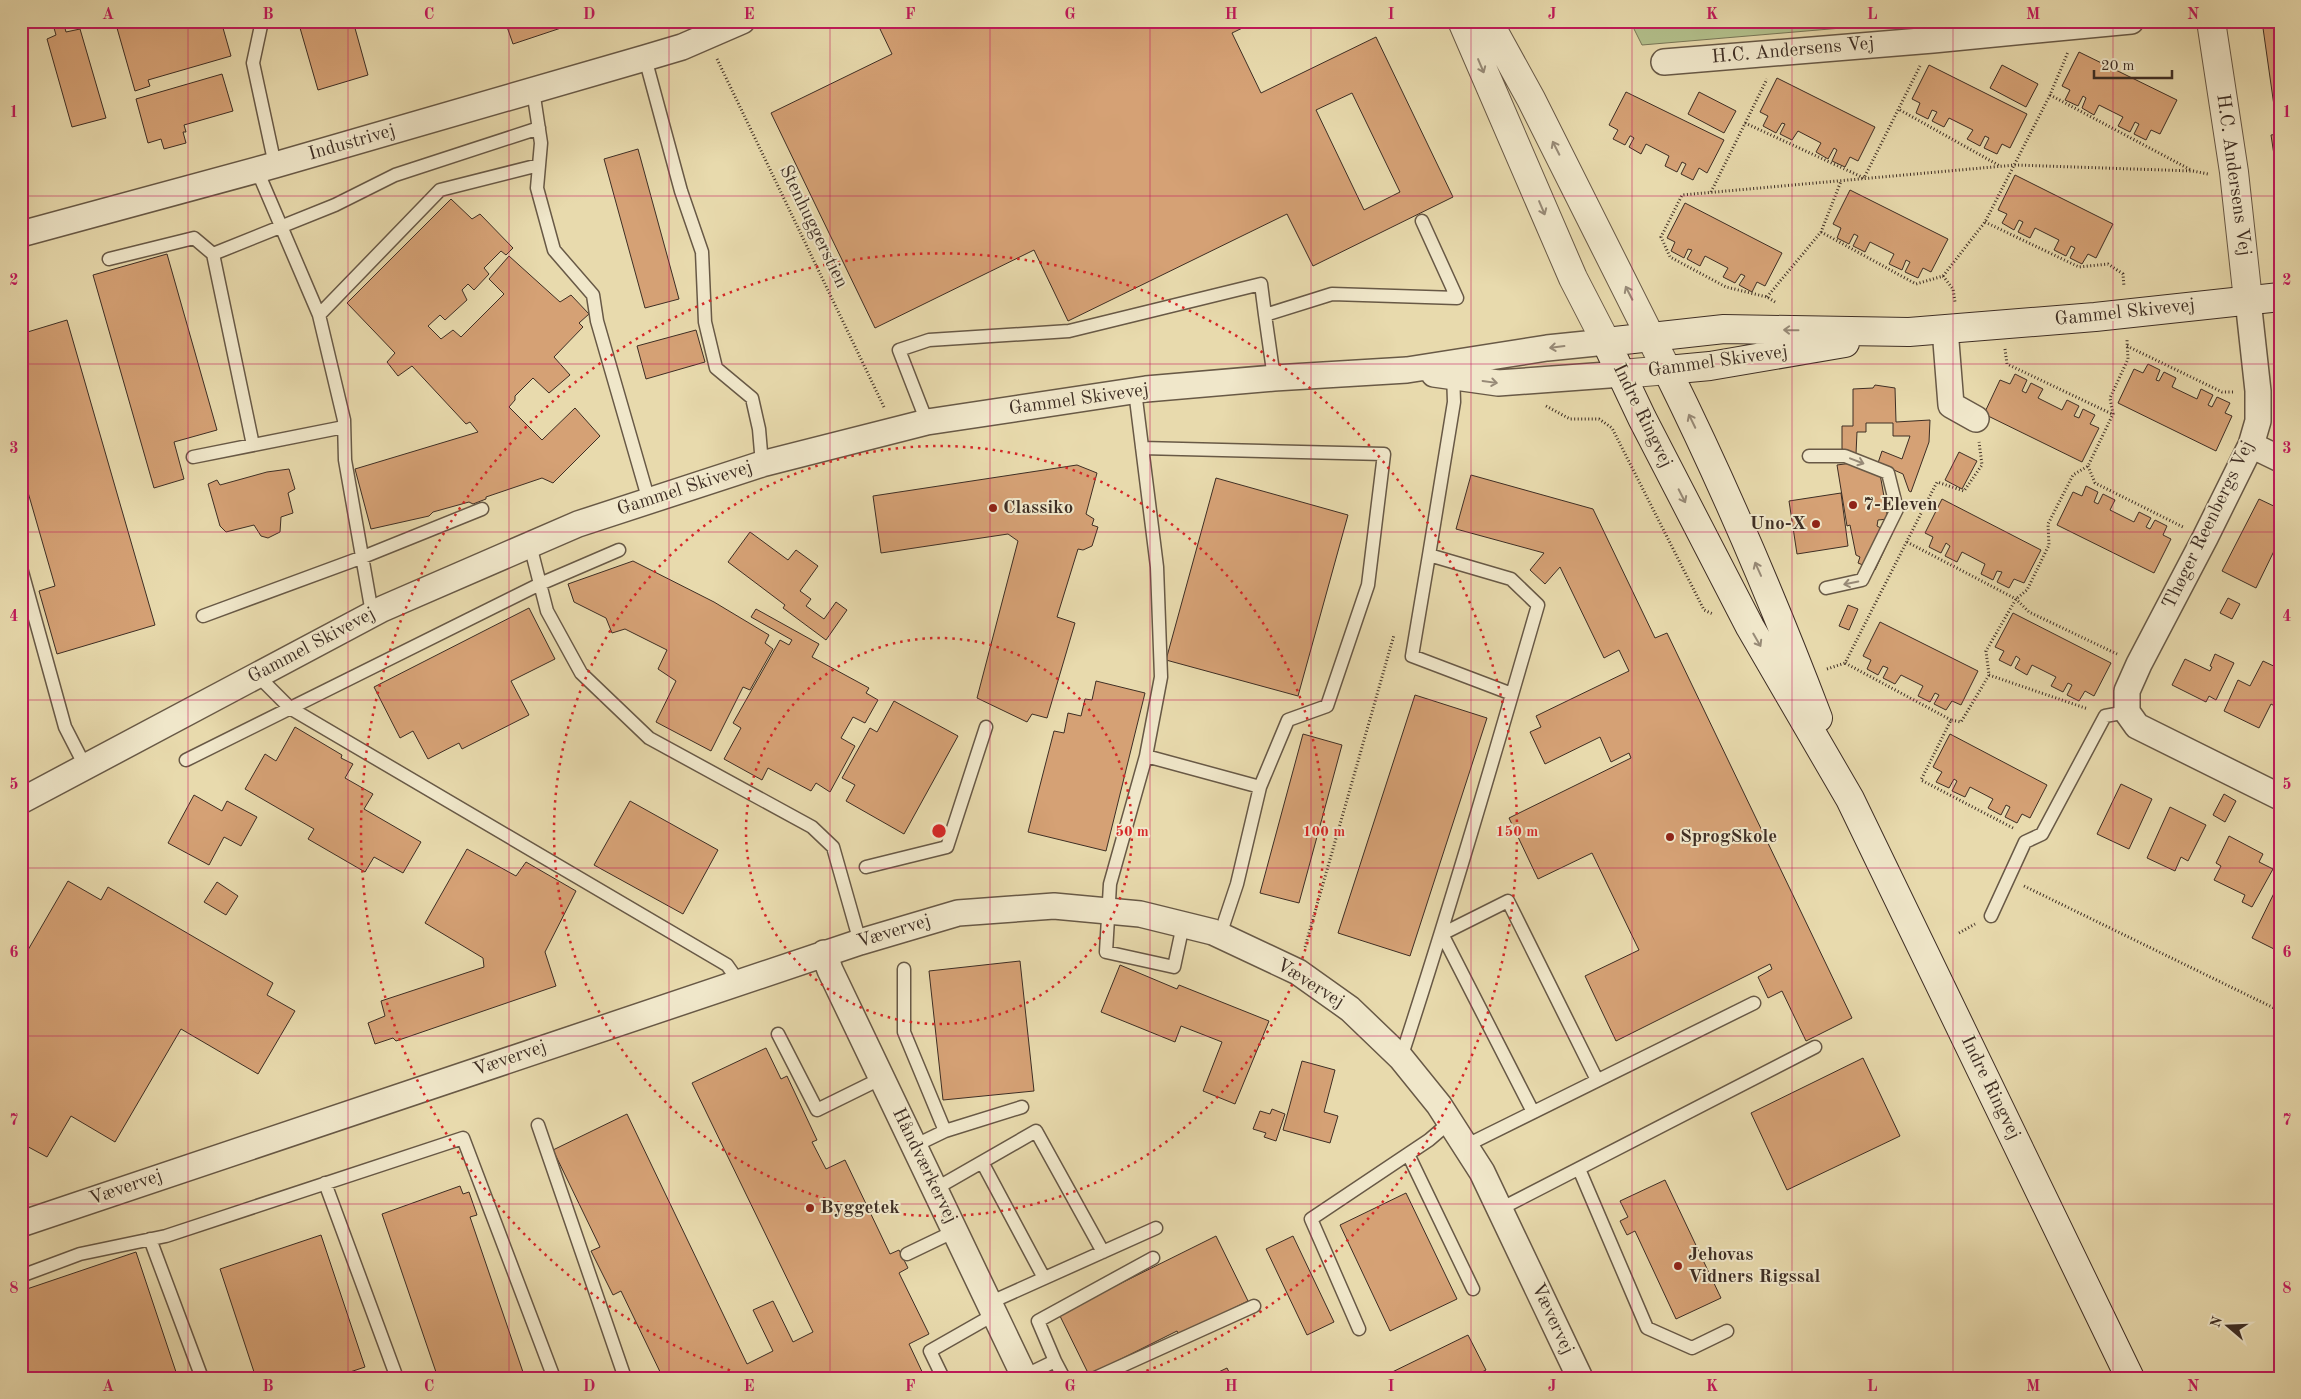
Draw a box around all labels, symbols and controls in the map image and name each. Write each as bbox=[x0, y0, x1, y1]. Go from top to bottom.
text: A bbox=[102, 7, 114, 23]
text: B bbox=[262, 7, 274, 23]
text: C bbox=[424, 7, 434, 23]
text: D bbox=[583, 7, 595, 23]
text: E bbox=[743, 7, 755, 23]
text: F bbox=[905, 7, 916, 23]
text: G bbox=[1064, 7, 1076, 23]
text: H bbox=[1224, 7, 1238, 23]
text: I bbox=[1387, 7, 1395, 23]
text: J bbox=[1548, 7, 1557, 23]
text: K bbox=[1706, 7, 1718, 23]
text: L bbox=[1867, 7, 1878, 23]
text: M bbox=[2026, 7, 2040, 23]
text: N bbox=[2187, 7, 2200, 23]
street label: H.C. Andersens Vej bbox=[1711, 34, 1875, 68]
scale bar bbox=[2094, 48, 2171, 80]
one-way arrow bbox=[1477, 58, 1486, 73]
text: 20 m bbox=[2101, 59, 2135, 74]
street label: H.C. Andersens Vej bbox=[2212, 93, 2254, 257]
text: 1 bbox=[9, 105, 19, 121]
text: 1 bbox=[2282, 105, 2292, 121]
street label: Industrivej bbox=[306, 122, 398, 164]
one-way arrow bbox=[1551, 141, 1560, 156]
street label: Stenhuggerstien bbox=[775, 163, 851, 291]
one-way arrow bbox=[1538, 200, 1548, 215]
text: 2 bbox=[9, 273, 19, 289]
text: 2 bbox=[2282, 273, 2292, 289]
one-way arrow bbox=[1624, 286, 1633, 301]
street label: Gammel Skivevej bbox=[2054, 296, 2196, 330]
one-way arrow bbox=[1783, 325, 1799, 335]
one-way arrow bbox=[1549, 342, 1565, 352]
street label: Gammel Skivevej bbox=[1647, 343, 1789, 381]
street label: Indre Ringvej bbox=[1609, 361, 1675, 471]
one-way arrow bbox=[1482, 377, 1498, 387]
street label: Gammel Skivevej bbox=[1008, 381, 1150, 419]
one-way arrow bbox=[1687, 413, 1697, 428]
street label: Thøger Reenbergs Vej bbox=[2160, 438, 2258, 612]
text: 3 bbox=[9, 441, 19, 457]
text: 3 bbox=[2282, 441, 2292, 457]
one-way arrow bbox=[1849, 457, 1864, 466]
street label: Gammel Skivevej bbox=[615, 458, 755, 520]
one-way arrow bbox=[1678, 488, 1687, 503]
place label: 7-Eleven bbox=[1863, 496, 1938, 515]
place label: Classiko bbox=[1003, 499, 1073, 518]
marker: 7-Eleven bbox=[1847, 499, 1859, 511]
marker: Classiko bbox=[987, 502, 999, 514]
place label: Uno-X bbox=[1749, 515, 1806, 534]
marker: Uno-X bbox=[1810, 518, 1822, 530]
one-way arrow bbox=[1753, 562, 1763, 577]
one-way arrow bbox=[1844, 578, 1860, 588]
street label: Gammel Skivevej bbox=[245, 604, 379, 688]
text: 4 bbox=[9, 609, 19, 625]
text: 4 bbox=[2282, 609, 2292, 625]
one-way arrow bbox=[1753, 632, 1763, 647]
text: 5 bbox=[9, 777, 19, 793]
text: 5 bbox=[2282, 777, 2292, 793]
centre of rings bbox=[930, 822, 948, 840]
text: 50 m bbox=[1115, 825, 1149, 840]
text: 100 m bbox=[1303, 825, 1345, 840]
text: 150 m bbox=[1496, 825, 1538, 840]
place label: SprogSkole bbox=[1680, 828, 1777, 847]
marker: SprogSkole bbox=[1664, 831, 1676, 843]
street label: Vævervej bbox=[855, 912, 933, 952]
text: 6 bbox=[9, 945, 19, 961]
text: 6 bbox=[2282, 945, 2292, 961]
street label: Vævervej bbox=[1273, 956, 1347, 1012]
street label: Indre Ringvej bbox=[1957, 1033, 2023, 1143]
street label: Vævervej bbox=[471, 1038, 549, 1080]
street label: Håndværkervej bbox=[888, 1105, 960, 1227]
text: 7 bbox=[9, 1113, 19, 1129]
text: 7 bbox=[2282, 1113, 2292, 1129]
street label: Vævervej bbox=[87, 1167, 165, 1209]
place label: Byggetek bbox=[820, 1199, 900, 1218]
marker: Byggetek bbox=[804, 1202, 816, 1214]
place label: Jehovas Vidners Rigssal bbox=[1688, 1246, 1821, 1287]
marker: Jehovas Vidners Rigssal bbox=[1672, 1260, 1684, 1272]
street label: Vævervej bbox=[1527, 1280, 1577, 1358]
text: 8 bbox=[9, 1281, 19, 1297]
text: 8 bbox=[2282, 1281, 2292, 1297]
north arrow bbox=[2204, 1302, 2254, 1352]
text: N bbox=[2208, 1314, 2225, 1329]
text: A bbox=[102, 1379, 114, 1395]
text: B bbox=[262, 1379, 274, 1395]
text: C bbox=[424, 1379, 434, 1395]
text: D bbox=[583, 1379, 595, 1395]
text: E bbox=[743, 1379, 755, 1395]
text: F bbox=[905, 1379, 916, 1395]
text: G bbox=[1064, 1379, 1076, 1395]
text: H bbox=[1224, 1379, 1238, 1395]
text: I bbox=[1387, 1379, 1395, 1395]
text: J bbox=[1548, 1379, 1557, 1395]
text: K bbox=[1706, 1379, 1718, 1395]
text: L bbox=[1867, 1379, 1878, 1395]
text: M bbox=[2026, 1379, 2040, 1395]
text: N bbox=[2187, 1379, 2200, 1395]

